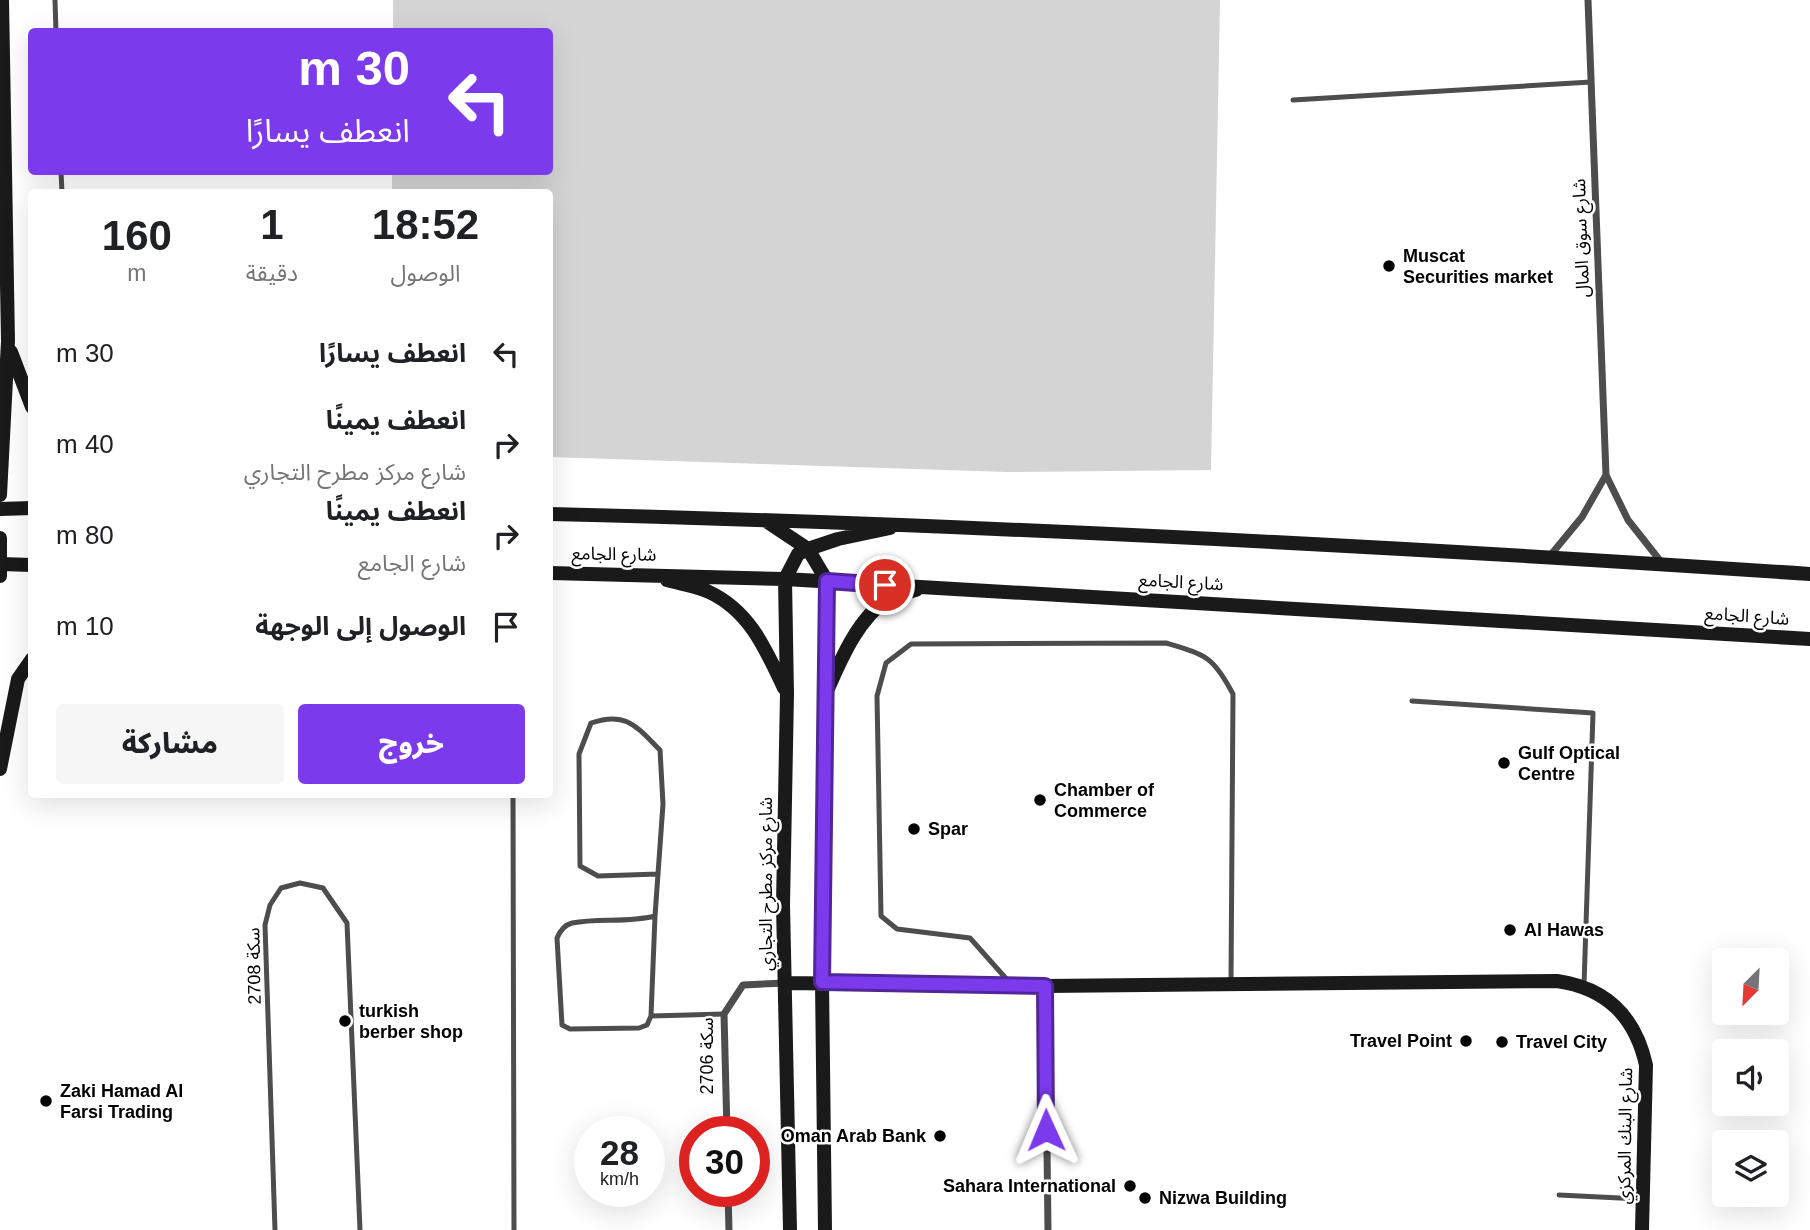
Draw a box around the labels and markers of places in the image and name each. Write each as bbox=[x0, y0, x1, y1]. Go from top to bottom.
place label: Muscat Securities market bbox=[1403, 246, 1553, 287]
marker: Muscat Securities market bbox=[1381, 258, 1397, 274]
pin bbox=[855, 555, 915, 615]
place label: Gulf Optical Centre bbox=[1518, 743, 1620, 784]
marker: Gulf Optical Centre bbox=[1496, 755, 1512, 771]
place label: Chamber of Commerce bbox=[1054, 780, 1155, 821]
marker: Chamber of Commerce bbox=[1032, 792, 1048, 808]
place label: Spar bbox=[928, 819, 968, 839]
marker: Spar bbox=[906, 821, 922, 837]
place label: Al Hawas bbox=[1524, 920, 1604, 940]
marker: Al Hawas bbox=[1502, 922, 1518, 938]
place label: turkish berber shop bbox=[359, 1001, 463, 1042]
marker: turkish berber shop bbox=[337, 1013, 353, 1029]
place label: Travel Point bbox=[1350, 1031, 1452, 1051]
place label: Travel City bbox=[1516, 1032, 1607, 1052]
marker: Travel Point bbox=[1458, 1033, 1474, 1049]
marker: Travel City bbox=[1494, 1034, 1510, 1050]
place label: Zaki Hamad Al Farsi Trading bbox=[60, 1081, 183, 1122]
marker: Zaki Hamad Al Farsi Trading bbox=[38, 1093, 54, 1109]
place label: Oman Arab Bank bbox=[781, 1126, 927, 1146]
marker: Oman Arab Bank bbox=[932, 1128, 948, 1144]
place label: Sahara International bbox=[943, 1176, 1116, 1196]
marker: Sahara International bbox=[1122, 1178, 1138, 1194]
place label: Nizwa Building bbox=[1159, 1188, 1287, 1208]
marker: Nizwa Building bbox=[1137, 1190, 1153, 1206]

